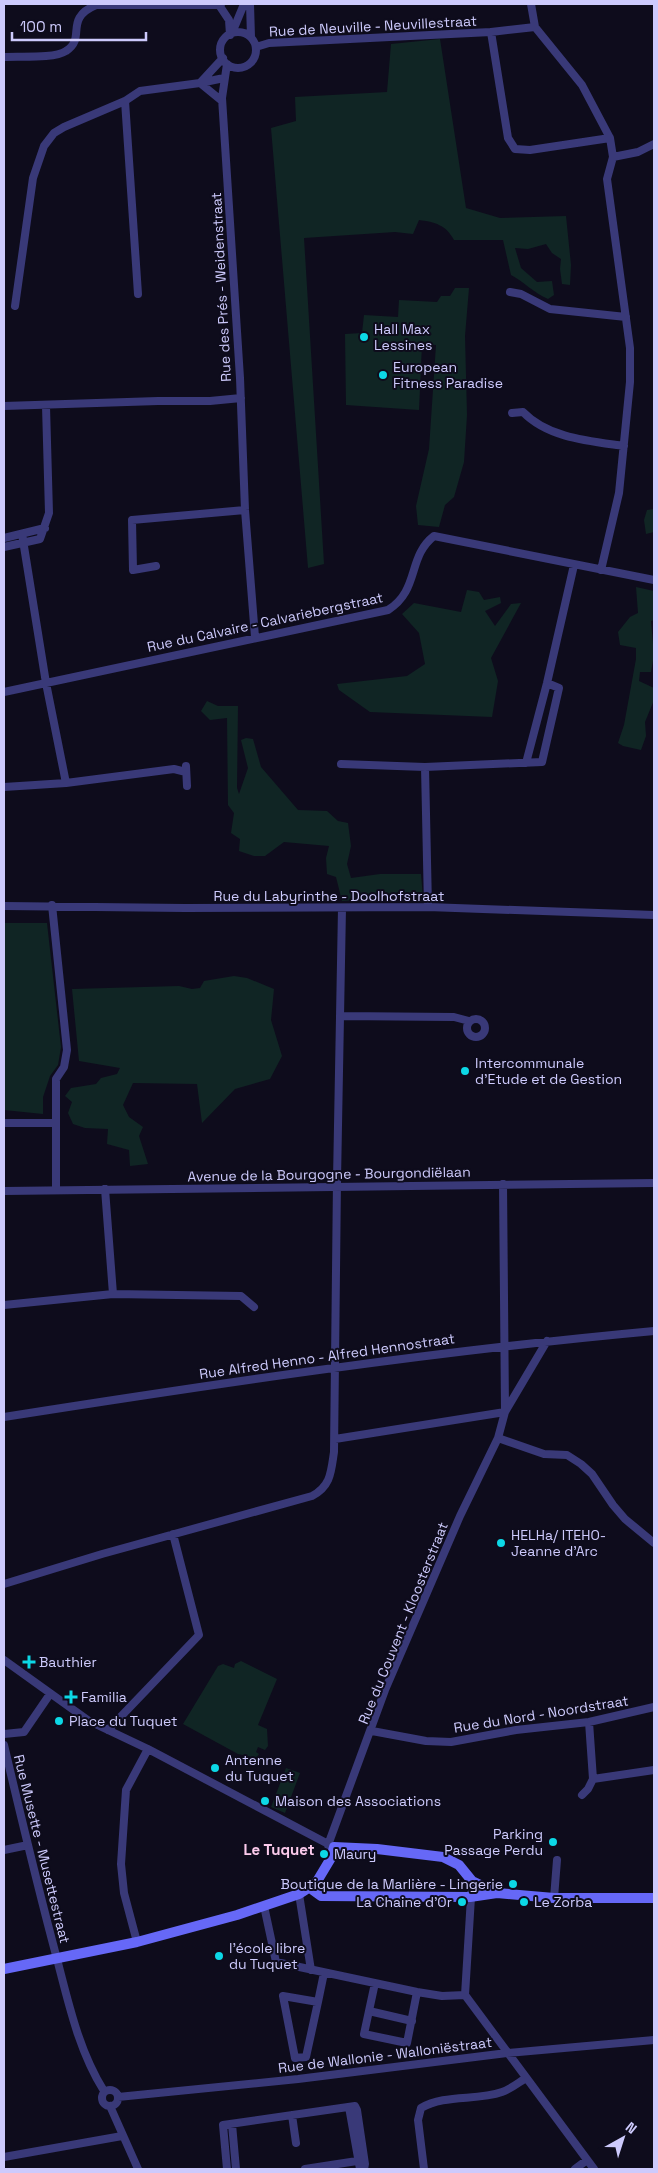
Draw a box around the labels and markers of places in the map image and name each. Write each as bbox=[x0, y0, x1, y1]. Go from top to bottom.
place label: Hall Max Lessines bbox=[374, 320, 432, 354]
marker: Hall Max Lessines bbox=[358, 331, 370, 343]
place label: European Fitness Paradise bbox=[393, 358, 503, 392]
marker: European Fitness Paradise bbox=[377, 369, 389, 381]
place label: Intercommunale d’Etude et de Gestion bbox=[475, 1054, 622, 1088]
marker: Intercommunale d’Etude et de Gestion bbox=[459, 1065, 471, 1077]
place label: HELHa/ ITEHO- Jeanne d'Arc bbox=[511, 1526, 606, 1560]
marker: HELHa/ ITEHO- Jeanne d'Arc bbox=[495, 1537, 507, 1549]
place label: Bauthier bbox=[39, 1653, 97, 1671]
marker: Bauthier bbox=[23, 1656, 35, 1668]
place label: Familia bbox=[81, 1688, 127, 1706]
marker: Familia bbox=[65, 1691, 77, 1703]
place label: Place du Tuquet bbox=[69, 1712, 178, 1730]
marker: Place du Tuquet bbox=[53, 1715, 65, 1727]
place label: Antenne du Tuquet bbox=[225, 1751, 294, 1785]
marker: Antenne du Tuquet bbox=[209, 1762, 221, 1774]
place label: Maison des Associations bbox=[275, 1792, 441, 1810]
marker: Maison des Associations bbox=[259, 1795, 271, 1807]
place label: Parking Passage Perdu bbox=[444, 1825, 543, 1859]
marker: Parking Passage Perdu bbox=[547, 1836, 559, 1848]
place label: Maury bbox=[334, 1845, 376, 1863]
marker: Maury bbox=[318, 1848, 330, 1860]
place label: Boutique de la Marlière - Lingerie bbox=[281, 1875, 503, 1893]
marker: Boutique de la Marlière - Lingerie bbox=[507, 1878, 519, 1890]
place label: La Chaine d'Or bbox=[356, 1893, 452, 1911]
place label: Le Zorba bbox=[534, 1893, 592, 1911]
marker: La Chaine d'Or bbox=[456, 1896, 468, 1908]
marker: Le Zorba bbox=[518, 1896, 530, 1908]
place label: l’école libre du Tuquet bbox=[229, 1939, 305, 1973]
marker: l’école libre du Tuquet bbox=[213, 1950, 225, 1962]

